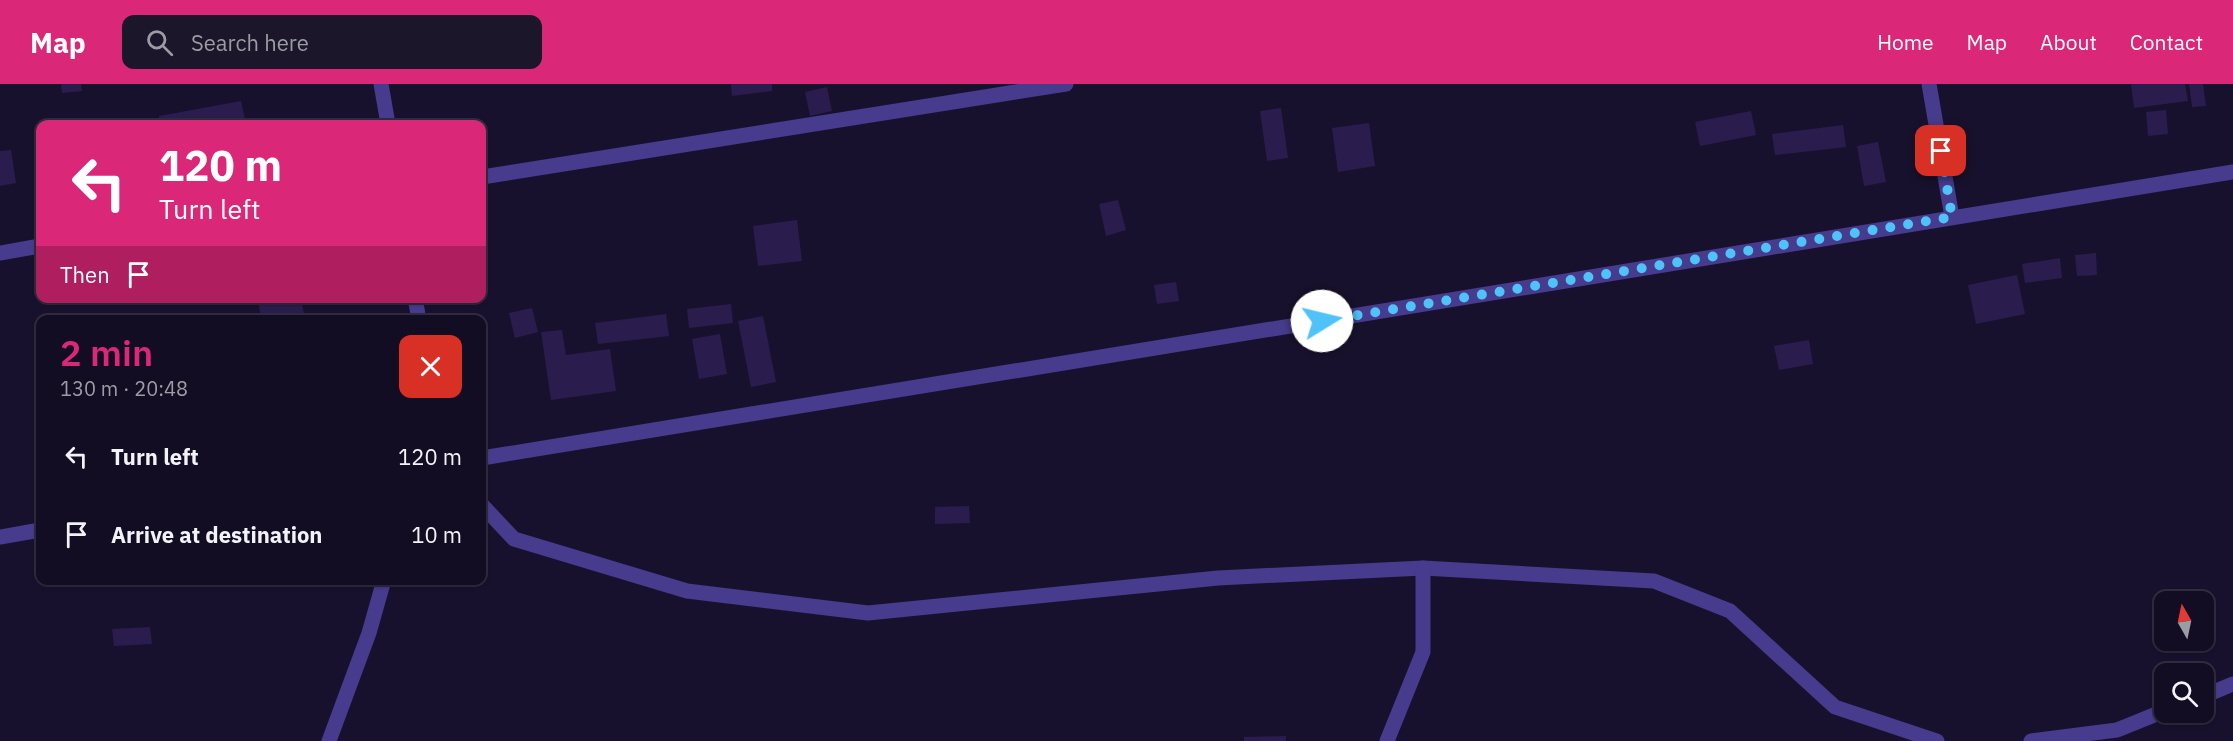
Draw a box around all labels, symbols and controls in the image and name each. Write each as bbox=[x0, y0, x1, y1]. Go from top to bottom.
search box bbox=[122, 15, 542, 69]
text: Map bbox=[30, 24, 86, 61]
icon: search bbox=[143, 26, 176, 59]
text: Search here bbox=[191, 28, 309, 57]
text: Home bbox=[1877, 28, 1934, 56]
text: Map bbox=[1967, 28, 2007, 56]
text: About bbox=[2040, 28, 2097, 56]
text: Contact bbox=[2130, 28, 2203, 56]
pin bbox=[1915, 125, 1966, 176]
icon: arrive bbox=[1924, 134, 1957, 167]
text: 120 m bbox=[159, 138, 282, 193]
icon: left bbox=[60, 144, 138, 222]
text: Turn left bbox=[159, 191, 260, 226]
icon: arrive bbox=[122, 258, 155, 291]
text: Then bbox=[60, 260, 110, 289]
position arrow bbox=[1290, 289, 1354, 353]
text: 2 min bbox=[60, 329, 153, 376]
button: close bbox=[399, 335, 462, 398]
text: 130 m · 20:48 bbox=[60, 375, 188, 402]
icon: left bbox=[60, 440, 93, 473]
text: Turn left bbox=[111, 442, 199, 471]
text: 120 m bbox=[398, 442, 462, 471]
icon: arrive bbox=[60, 518, 93, 551]
text: Arrive at destination bbox=[111, 520, 322, 549]
text: 10 m bbox=[411, 520, 462, 549]
north arrow bbox=[2154, 591, 2214, 651]
map controls bbox=[2154, 591, 2214, 723]
button: search bbox=[2154, 663, 2214, 723]

